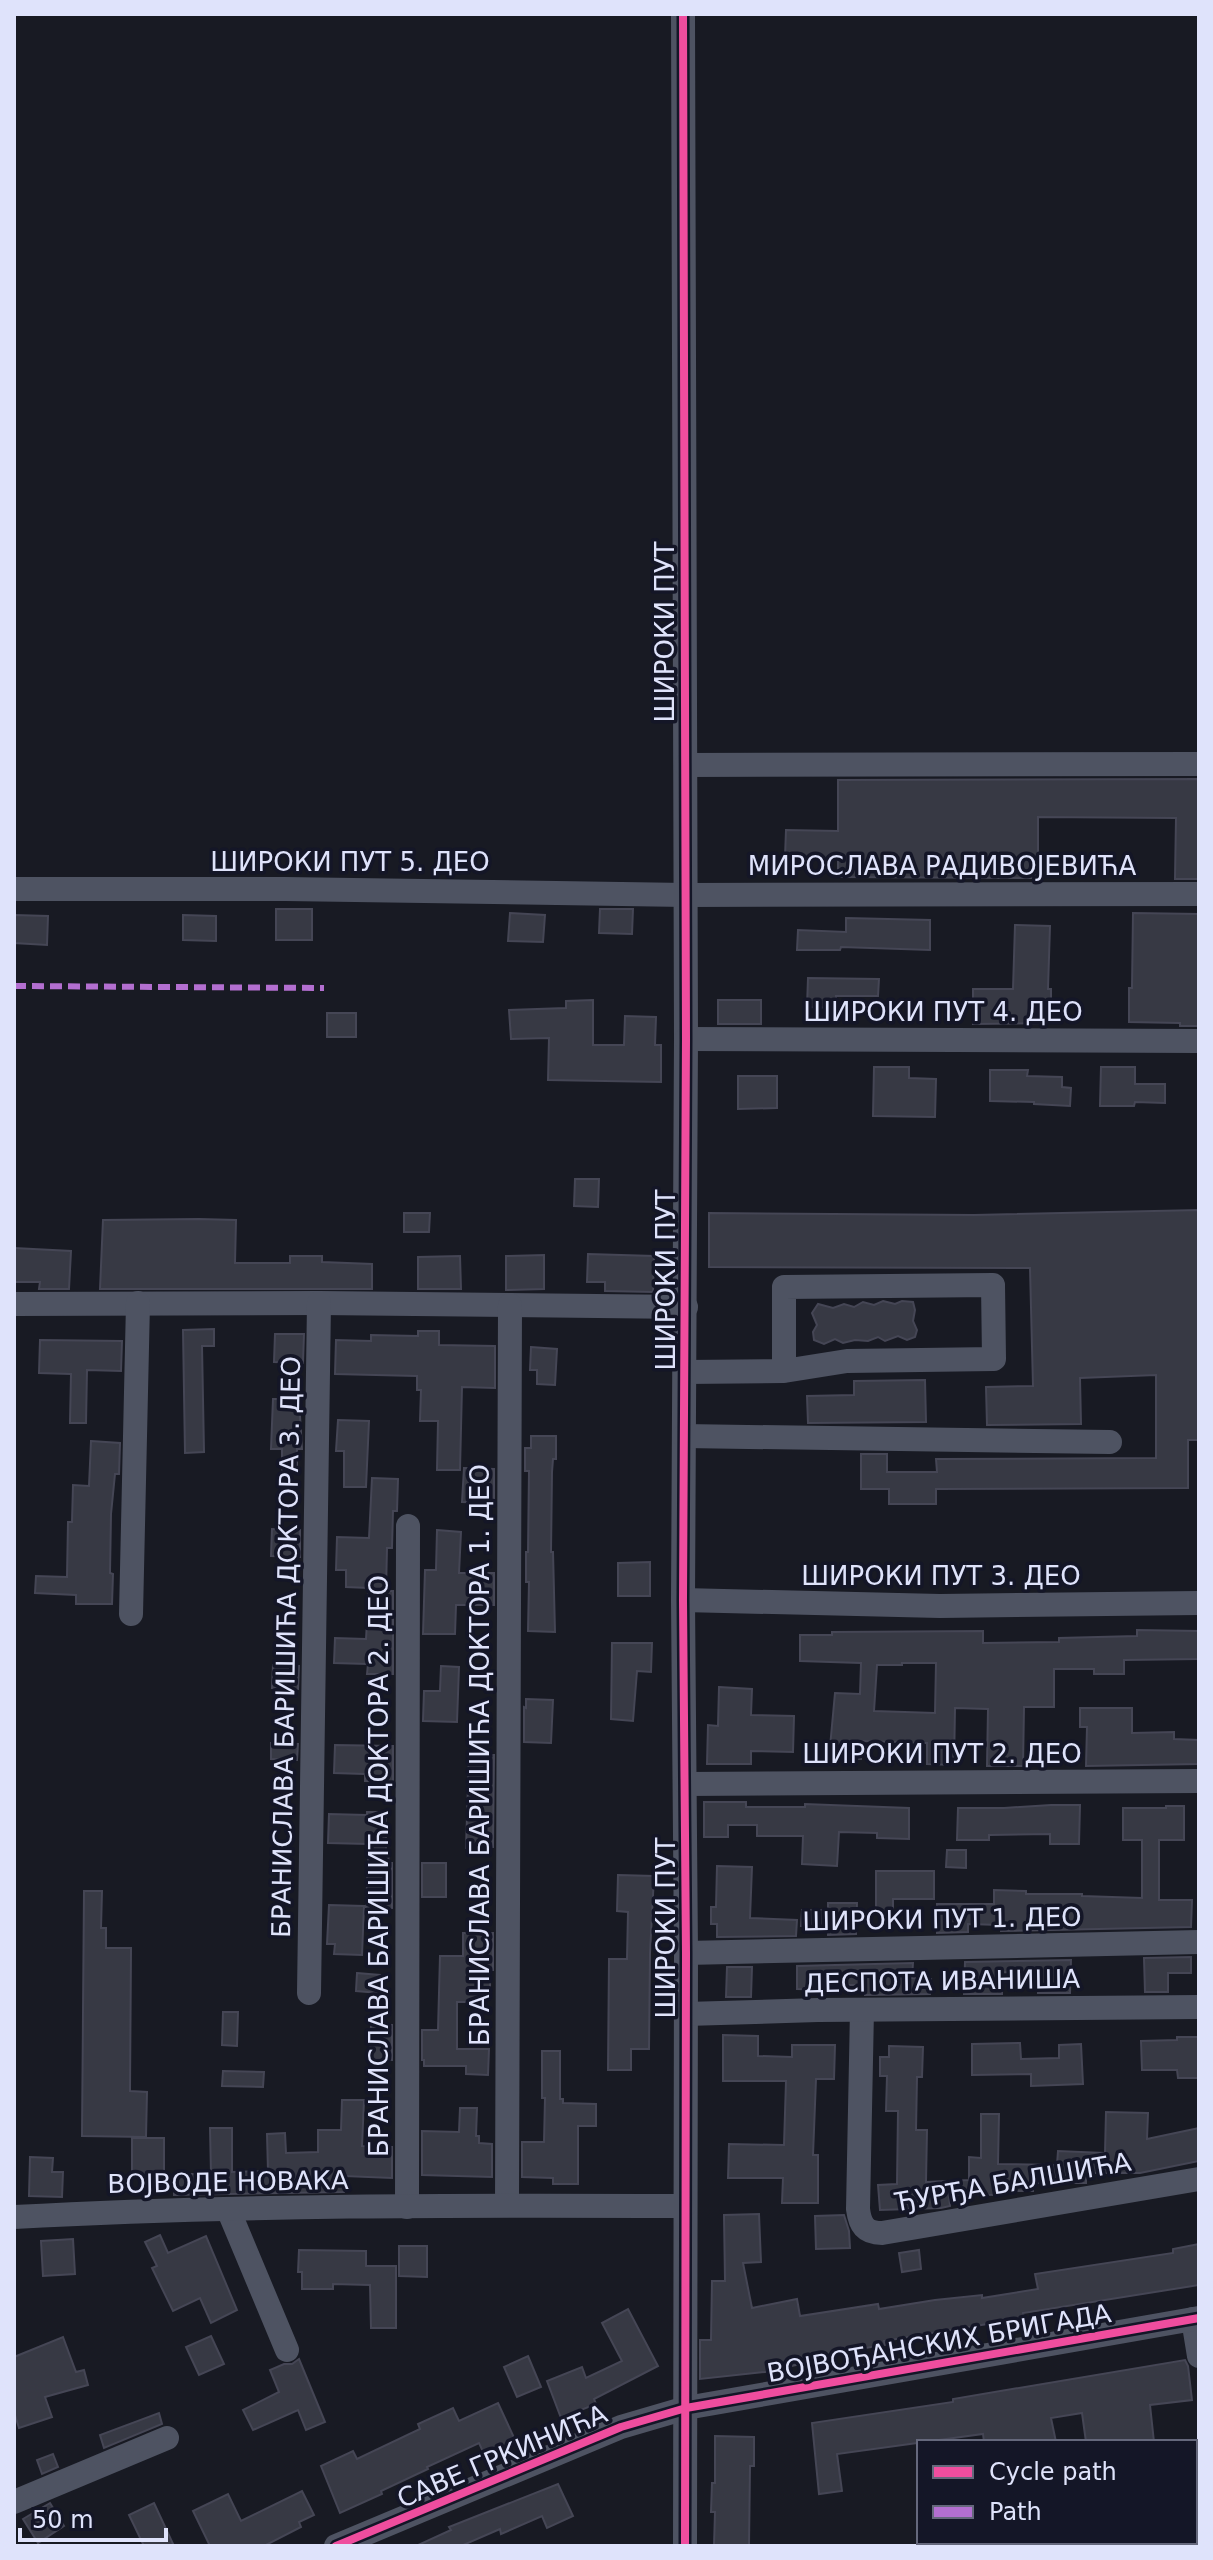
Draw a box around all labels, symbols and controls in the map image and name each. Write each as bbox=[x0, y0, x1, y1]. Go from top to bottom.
street label: ШИРОКИ ПУТ bbox=[650, 541, 680, 722]
street label: ШИРОКИ ПУТ 5. ДЕО bbox=[210, 847, 490, 877]
street label: МИРОСЛАВА РАДИВОЈЕВИЋА bbox=[748, 851, 1136, 881]
street label: ШИРОКИ ПУТ 4. ДЕО bbox=[803, 997, 1083, 1027]
street label: ШИРОКИ ПУТ bbox=[651, 1189, 681, 1370]
street label: БРАНИСЛАВА БАРИШИЋА ДОКТОРА 3. ДЕО bbox=[266, 1356, 306, 1938]
street label: БРАНИСЛАВА БАРИШИЋА ДОКТОРА 1. ДЕО bbox=[465, 1464, 495, 2046]
street label: ШИРОКИ ПУТ 3. ДЕО bbox=[801, 1561, 1081, 1591]
street label: БРАНИСЛАВА БАРИШИЋА ДОКТОРА 2. ДЕО bbox=[364, 1575, 394, 2157]
street label: ШИРОКИ ПУТ 2. ДЕО bbox=[802, 1739, 1082, 1769]
street label: ШИРОКИ ПУТ bbox=[651, 1837, 681, 2018]
street label: ШИРОКИ ПУТ 1. ДЕО bbox=[802, 1902, 1082, 1936]
street label: ДЕСПОТА ИВАНИША bbox=[804, 1964, 1081, 1998]
street label: ЂУРЂА БАЛШИЋА bbox=[892, 2146, 1134, 2218]
street label: ВОЈВОДЕ НОВАКА bbox=[107, 2165, 349, 2199]
street label: ВОЈВОЂАНСКИХ БРИГАДА bbox=[765, 2298, 1114, 2388]
street label: САВЕ ГРКИНИЋА bbox=[393, 2398, 612, 2514]
legend bbox=[917, 2440, 1197, 2544]
text: Cycle path bbox=[989, 2458, 1117, 2486]
scale bar bbox=[20, 2492, 166, 2542]
text: Path bbox=[989, 2498, 1042, 2526]
text: 50 m bbox=[32, 2506, 94, 2534]

